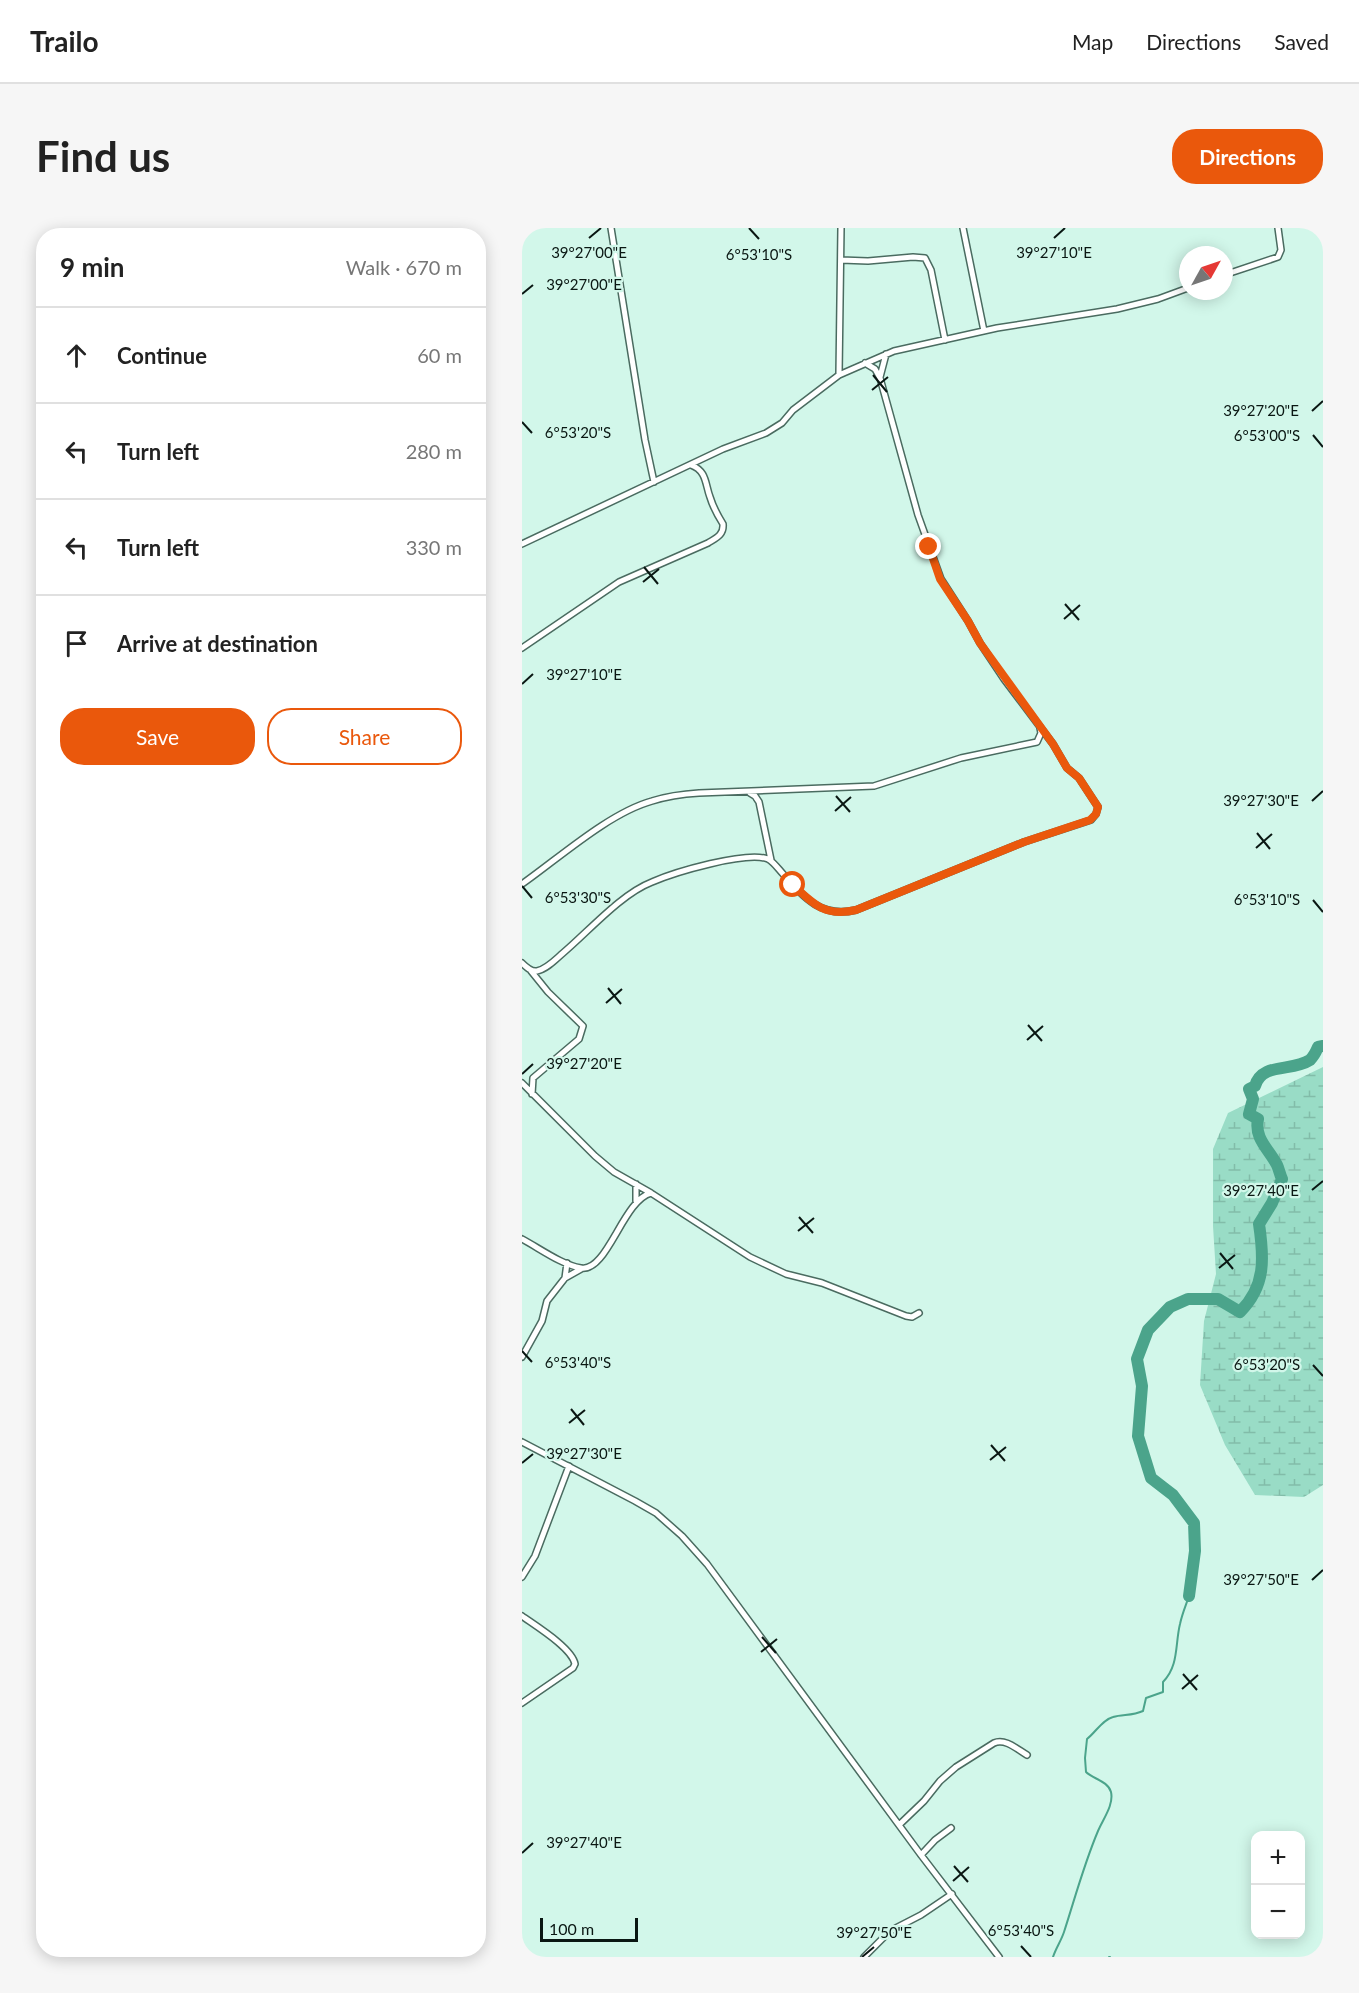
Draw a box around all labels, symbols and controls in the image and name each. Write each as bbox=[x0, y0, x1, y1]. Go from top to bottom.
text: Trailo bbox=[30, 24, 99, 58]
text: Map bbox=[1072, 29, 1113, 54]
text: Directions bbox=[1146, 29, 1241, 54]
text: Saved bbox=[1274, 29, 1329, 54]
button: Directions bbox=[1172, 129, 1323, 184]
text: Find us bbox=[36, 131, 170, 181]
text: 39°27'00"E bbox=[551, 243, 627, 261]
text: 39°27'10"E bbox=[1016, 243, 1092, 261]
text: 6°53'10"S bbox=[726, 245, 792, 263]
north arrow bbox=[1179, 246, 1233, 300]
text: 9 min bbox=[60, 251, 124, 283]
text: Walk · 670 m bbox=[346, 255, 462, 279]
text: 39°27'00"E bbox=[546, 275, 622, 293]
icon: ahead bbox=[60, 339, 93, 372]
text: Continue bbox=[117, 342, 207, 369]
text: 60 m bbox=[417, 343, 462, 367]
text: 39°27'20"E bbox=[1223, 401, 1299, 419]
text: 6°53'20"S bbox=[545, 423, 611, 441]
text: 6°53'00"S bbox=[1234, 426, 1300, 444]
icon: left bbox=[60, 435, 93, 468]
text: Turn left bbox=[117, 438, 199, 465]
text: 280 m bbox=[406, 439, 462, 463]
icon: left bbox=[60, 531, 93, 564]
route end bbox=[915, 533, 941, 559]
text: Turn left bbox=[117, 534, 199, 561]
text: 330 m bbox=[406, 535, 462, 559]
icon: arrive bbox=[60, 627, 93, 660]
text: Arrive at destination bbox=[117, 630, 318, 657]
text: 39°27'10"E bbox=[546, 665, 622, 683]
button: Save bbox=[60, 708, 255, 765]
button: Share bbox=[267, 708, 462, 765]
text: 39°27'30"E bbox=[1223, 791, 1299, 809]
route start bbox=[779, 871, 805, 897]
text: 6°53'30"S bbox=[545, 888, 611, 906]
text: 6°53'10"S bbox=[1234, 890, 1300, 908]
text: 39°27'20"E bbox=[546, 1054, 622, 1072]
text: 39°27'40"E bbox=[1223, 1181, 1299, 1199]
text: 6°53'40"S bbox=[545, 1353, 611, 1371]
text: 6°53'20"S bbox=[1234, 1355, 1300, 1373]
text: 39°27'30"E bbox=[546, 1444, 622, 1462]
text: 39°27'50"E bbox=[1223, 1570, 1299, 1588]
map controls bbox=[1251, 1831, 1305, 1939]
button: + bbox=[1251, 1831, 1305, 1885]
text: 39°27'40"E bbox=[546, 1833, 622, 1851]
button: − bbox=[1251, 1885, 1305, 1939]
scale bar bbox=[540, 1915, 638, 1942]
text: 100 m bbox=[549, 1919, 594, 1938]
text: 6°53'40"S bbox=[988, 1921, 1054, 1939]
text: 39°27'50"E bbox=[836, 1923, 912, 1941]

